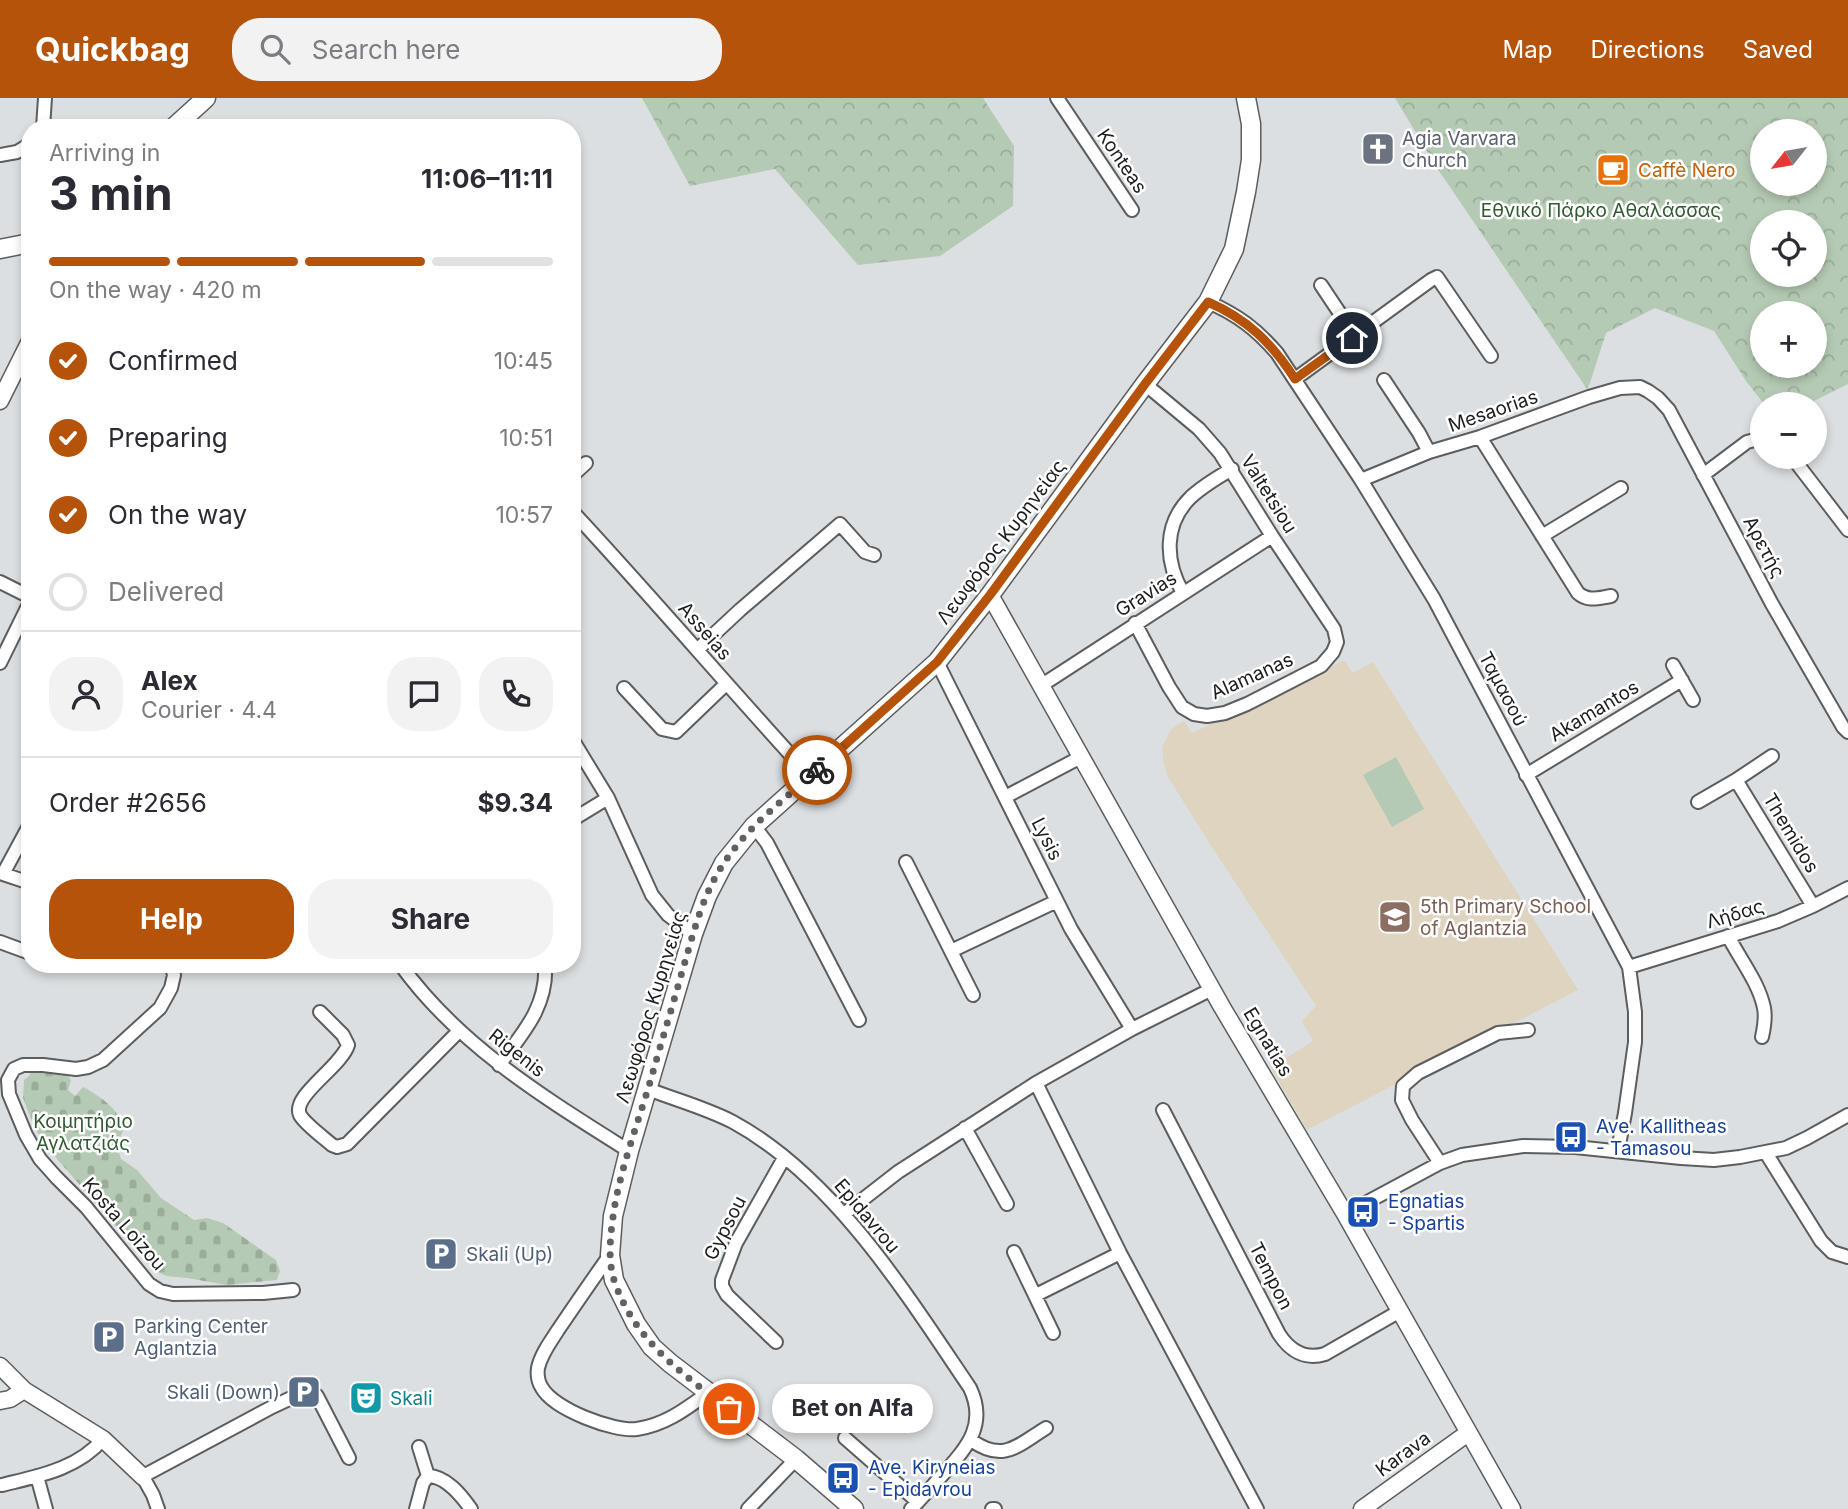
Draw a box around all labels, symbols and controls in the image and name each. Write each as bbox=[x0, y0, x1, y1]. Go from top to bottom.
search box bbox=[232, 18, 722, 81]
text: Quickbag bbox=[35, 29, 190, 69]
icon: search bbox=[256, 30, 294, 68]
text: Search here bbox=[312, 34, 460, 65]
text: Map bbox=[1503, 35, 1552, 64]
text: Directions bbox=[1590, 35, 1705, 64]
text: Saved bbox=[1743, 35, 1813, 64]
north arrow bbox=[1750, 119, 1827, 196]
map controls bbox=[1750, 119, 1827, 469]
street label: Konteas bbox=[1092, 124, 1152, 198]
place label: Agia Varvara Church bbox=[1402, 127, 1517, 172]
church icon: Agia Varvara Church bbox=[1359, 130, 1397, 168]
text: Arriving in bbox=[49, 139, 160, 167]
cafe icon: Caffè Nero bbox=[1594, 151, 1632, 189]
place label: Caffè Nero bbox=[1638, 159, 1735, 182]
text: 11:06–11:11 bbox=[421, 163, 553, 194]
text: 3 min bbox=[49, 165, 173, 221]
park label: Εθνικό Πάρκο Αθαλάσσας bbox=[1481, 199, 1721, 222]
button: locate bbox=[1750, 210, 1827, 287]
text: On the way · 420 m bbox=[49, 276, 262, 304]
button: + bbox=[1750, 301, 1827, 378]
pin bbox=[1322, 308, 1382, 368]
icon: home bbox=[1333, 319, 1371, 357]
icon: check bbox=[49, 342, 87, 380]
text: Confirmed bbox=[108, 345, 238, 376]
text: 10:45 bbox=[494, 347, 553, 375]
street label: Mesaorias bbox=[1445, 385, 1541, 437]
button: − bbox=[1750, 392, 1827, 469]
icon: check bbox=[49, 419, 87, 457]
text: Preparing bbox=[108, 422, 228, 453]
text: 10:51 bbox=[499, 424, 553, 452]
street label: Valtetsiou bbox=[1236, 451, 1302, 537]
street label: Λεωφόρος Κυρηνείας bbox=[932, 455, 1070, 629]
icon: check bbox=[49, 496, 87, 534]
text: On the way bbox=[108, 499, 247, 530]
text: 10:57 bbox=[496, 501, 553, 529]
street label: Αρετής bbox=[1738, 512, 1790, 582]
street label: Gravias bbox=[1111, 566, 1181, 622]
text: Delivered bbox=[108, 576, 224, 607]
street label: Asseias bbox=[674, 597, 736, 665]
street label: Alamanas bbox=[1207, 648, 1297, 704]
street label: Ταμασού bbox=[1474, 648, 1532, 730]
button: person bbox=[49, 657, 123, 731]
button: chat bbox=[387, 657, 461, 731]
button: phone bbox=[479, 657, 553, 731]
text: Alex bbox=[141, 665, 198, 696]
street label: Akamantos bbox=[1545, 675, 1643, 747]
text: Courier · 4.4 bbox=[141, 696, 277, 724]
courier bbox=[782, 735, 852, 805]
icon: bike bbox=[798, 751, 836, 789]
text: Order #2656 bbox=[49, 787, 207, 818]
text: $9.34 bbox=[477, 787, 553, 818]
street label: Themidos bbox=[1758, 789, 1824, 877]
street label: Lysis bbox=[1027, 814, 1067, 864]
button: Help bbox=[49, 879, 294, 959]
button: Share bbox=[308, 879, 553, 959]
street label: Λήδας bbox=[1703, 894, 1767, 934]
place label: 5th Primary School of Aglantzia bbox=[1420, 895, 1591, 940]
school or university icon: 5th Primary School of Aglantzia bbox=[1376, 898, 1414, 936]
street label: Λεωφόρος Κυρηνείας bbox=[611, 908, 691, 1106]
street label: Egnatias bbox=[1238, 1003, 1298, 1081]
street label: Rigenis bbox=[484, 1024, 550, 1082]
park label: Κοιμητήριο Αγλατζιάς bbox=[33, 1110, 133, 1155]
place label: Ave. Kallitheas - Tamasou bbox=[1596, 1115, 1727, 1160]
bus stop icon: Ave. Kallitheas - Tamasou bbox=[1552, 1118, 1590, 1156]
street label: Kosta Loizou bbox=[77, 1173, 171, 1275]
street label: Epidavrou bbox=[829, 1174, 905, 1258]
place label: Egnatias - Spartis bbox=[1388, 1190, 1465, 1235]
street label: Gypsou bbox=[699, 1192, 751, 1264]
bus stop icon: Egnatias - Spartis bbox=[1344, 1193, 1382, 1231]
parking icon: Skali (Up) bbox=[422, 1235, 460, 1273]
street label: Tempon bbox=[1244, 1238, 1298, 1314]
place label: Skali (Up) bbox=[466, 1243, 553, 1266]
place label: Parking Center Aglantzia bbox=[134, 1315, 268, 1360]
parking icon: Parking Center Aglantzia bbox=[90, 1318, 128, 1356]
parking icon: Skali (Down) bbox=[285, 1373, 323, 1411]
theatre icon: Skali bbox=[347, 1379, 385, 1417]
pin bbox=[699, 1379, 759, 1439]
place label: Skali (Down) bbox=[167, 1381, 280, 1404]
callout: Bet on Alfa bbox=[771, 1384, 932, 1434]
place label: Skali bbox=[390, 1387, 433, 1410]
icon: bag bbox=[710, 1390, 748, 1428]
text: Bet on Alfa bbox=[791, 1394, 914, 1422]
street label: Karava bbox=[1371, 1426, 1435, 1482]
place label: Ave. Kiryneias - Epidavrou bbox=[868, 1456, 995, 1501]
bus stop icon: Ave. Kiryneias - Epidavrou bbox=[824, 1459, 862, 1497]

